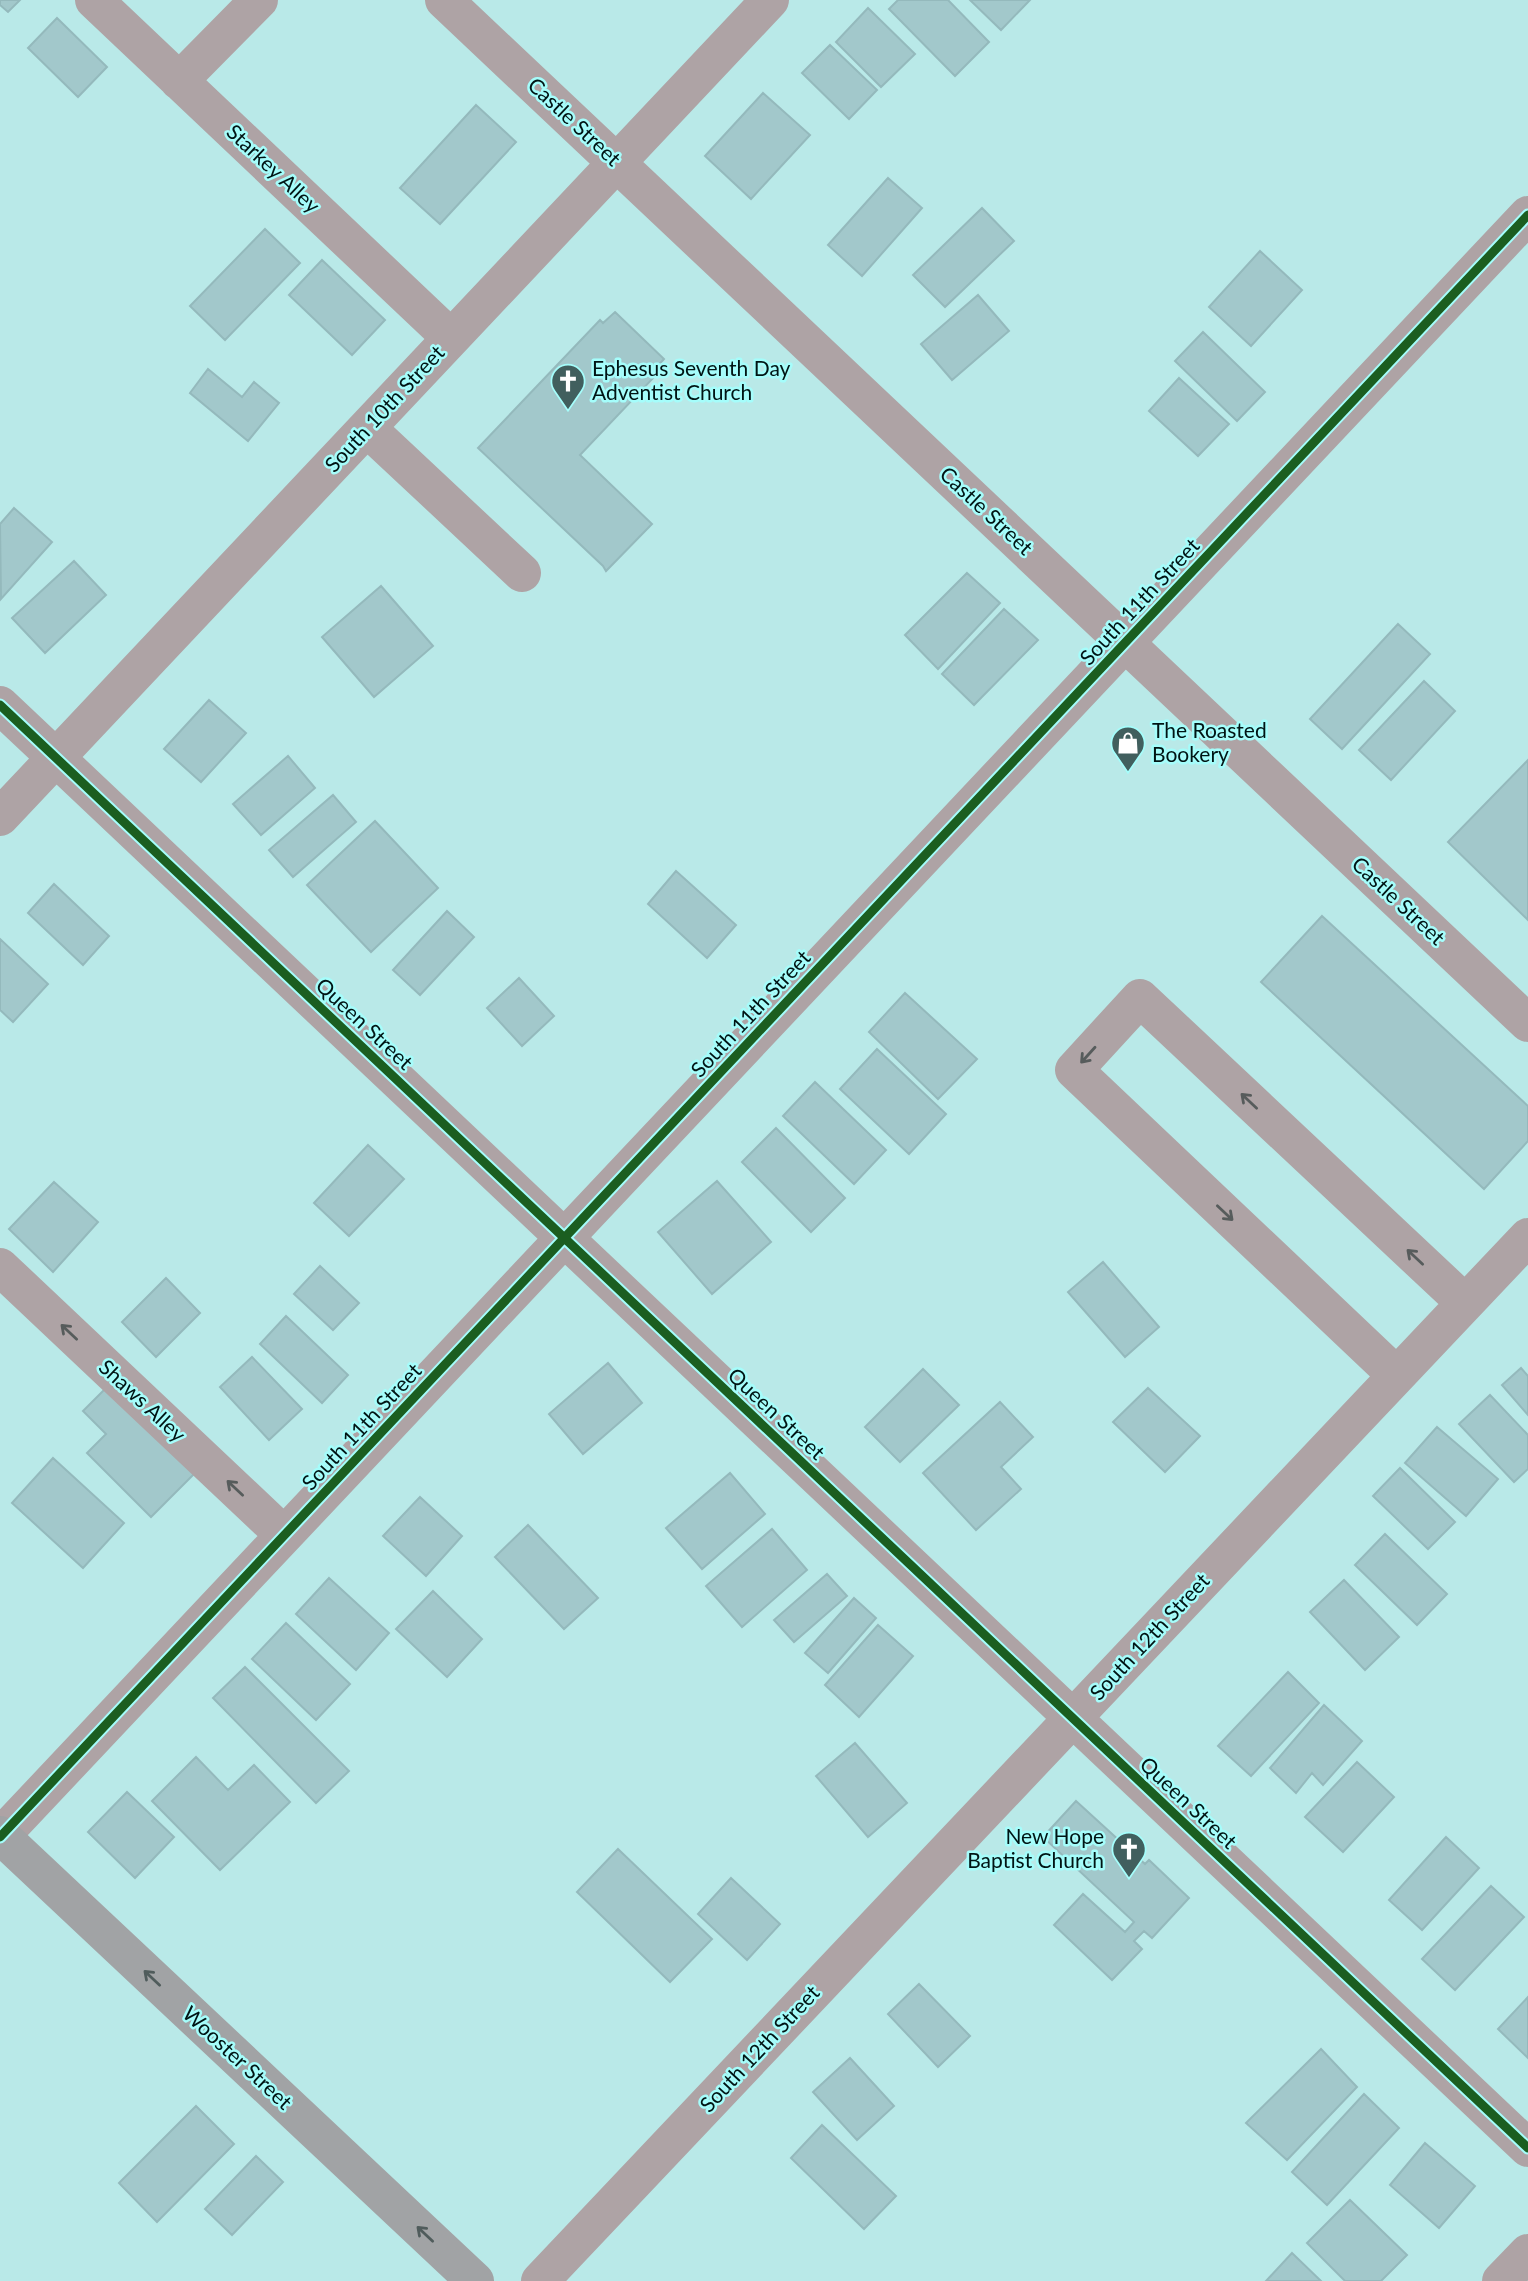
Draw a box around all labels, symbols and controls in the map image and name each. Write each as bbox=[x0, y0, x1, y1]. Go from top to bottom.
street label: Castle Street bbox=[523, 72, 627, 171]
street label: Starkey Alley bbox=[222, 118, 326, 217]
street label: South 10th Street bbox=[319, 339, 449, 476]
place label: Ephesus Seventh Day Adventist Church bbox=[592, 355, 791, 404]
church icon: Ephesus Seventh Day Adventist Church bbox=[549, 362, 587, 411]
street label: Castle Street bbox=[935, 461, 1039, 560]
street label: South 11th Street bbox=[1074, 532, 1204, 669]
place label: The Roasted Bookery bbox=[1152, 717, 1267, 766]
shop icon: The Roasted Bookery bbox=[1109, 724, 1147, 773]
street label: Castle Street bbox=[1347, 851, 1451, 950]
street label: South 11th Street bbox=[685, 944, 815, 1081]
street label: Queen Street bbox=[312, 972, 419, 1074]
one-way arrow bbox=[1080, 1046, 1096, 1064]
one-way arrow bbox=[1241, 1092, 1258, 1109]
one-way arrow bbox=[1216, 1204, 1233, 1221]
one-way arrow bbox=[1407, 1248, 1424, 1265]
one-way arrow bbox=[61, 1324, 78, 1341]
street label: Shaws Alley bbox=[95, 1354, 192, 1446]
street label: South 11th Street bbox=[296, 1357, 426, 1494]
street label: Queen Street bbox=[724, 1362, 831, 1464]
one-way arrow bbox=[227, 1480, 244, 1497]
street label: South 12th Street bbox=[1084, 1567, 1214, 1704]
street label: Queen Street bbox=[1136, 1751, 1243, 1853]
place label: New Hope Baptist Church bbox=[967, 1823, 1104, 1872]
church icon: New Hope Baptist Church bbox=[1110, 1830, 1148, 1879]
one-way arrow bbox=[143, 1970, 161, 1986]
street label: South 12th Street bbox=[694, 1979, 824, 2116]
street label: Wooster Street bbox=[178, 2000, 298, 2114]
one-way arrow bbox=[417, 2226, 434, 2243]

